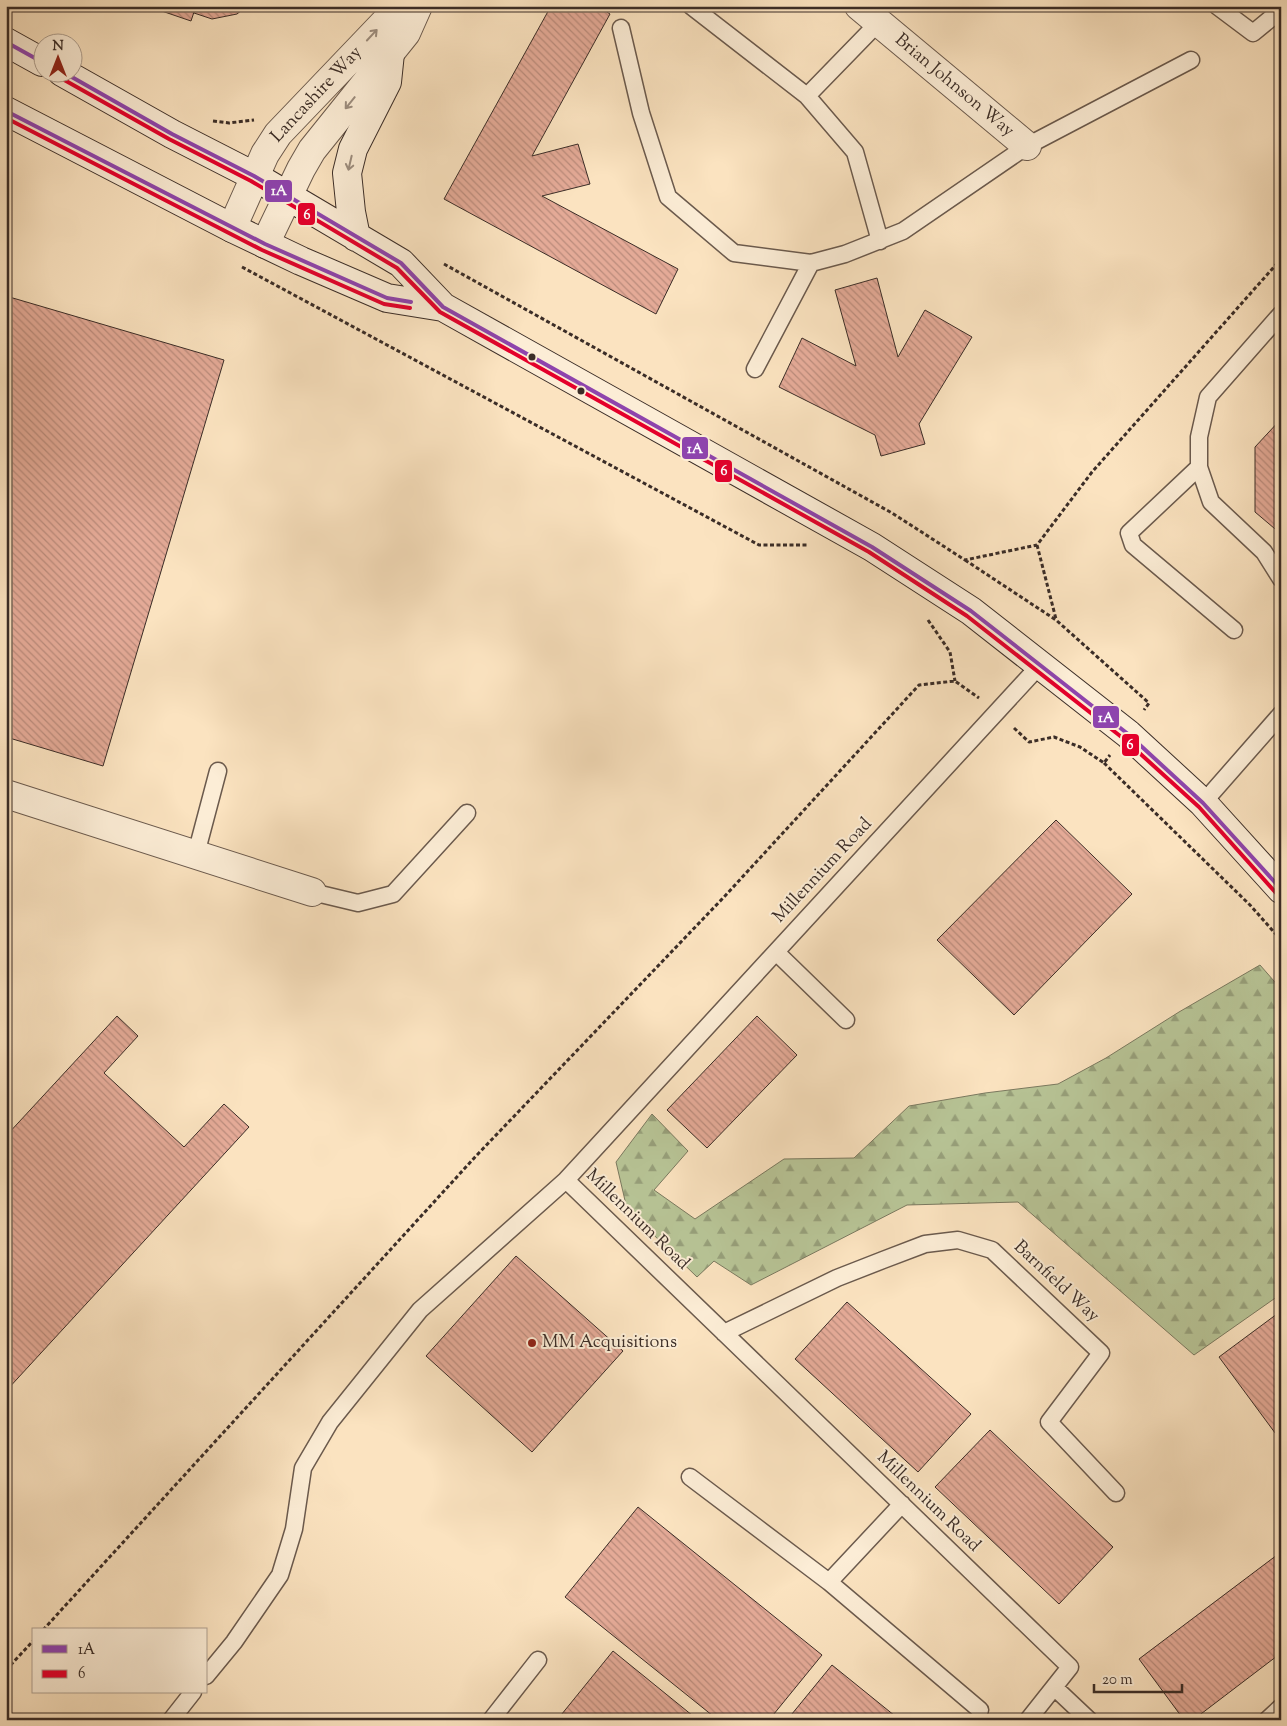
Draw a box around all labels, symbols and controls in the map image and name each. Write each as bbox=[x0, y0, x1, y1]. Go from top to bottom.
street label: Brian Johnson Way bbox=[888, 28, 1020, 144]
one-way arrow bbox=[366, 29, 378, 42]
north arrow bbox=[32, 32, 82, 82]
text: N bbox=[52, 37, 64, 57]
street label: Lancashire Way bbox=[265, 41, 369, 149]
one-way arrow bbox=[345, 96, 356, 109]
one-way arrow bbox=[345, 155, 354, 171]
line badge: 1A bbox=[264, 179, 293, 203]
text: 1A bbox=[271, 182, 288, 202]
line badge: 6 bbox=[297, 202, 316, 226]
text: 6 bbox=[304, 206, 311, 226]
unlabelled marker bbox=[527, 352, 537, 362]
unlabelled marker bbox=[576, 386, 586, 396]
line badge: 1A bbox=[681, 436, 709, 460]
text: 1A bbox=[687, 440, 704, 460]
line badge: 6 bbox=[714, 459, 733, 483]
text: 6 bbox=[721, 462, 728, 482]
line badge: 1A bbox=[1092, 705, 1120, 729]
text: 1A bbox=[1098, 709, 1115, 729]
line badge: 6 bbox=[1121, 733, 1140, 757]
text: 6 bbox=[1127, 736, 1134, 756]
street label: Millennium Road bbox=[767, 812, 879, 930]
street label: Millennium Road bbox=[579, 1163, 695, 1277]
street label: Barnfield Way bbox=[1007, 1235, 1105, 1329]
place label: MM Acquisitions bbox=[542, 1330, 677, 1356]
marker: MM Acquisitions bbox=[526, 1337, 538, 1349]
street label: Millennium Road bbox=[870, 1445, 986, 1559]
legend bbox=[32, 1628, 208, 1694]
text: 1A bbox=[78, 1640, 95, 1661]
scale bar bbox=[1094, 1661, 1182, 1693]
text: 6 bbox=[78, 1664, 85, 1685]
text: 20 m bbox=[1102, 1670, 1133, 1691]

